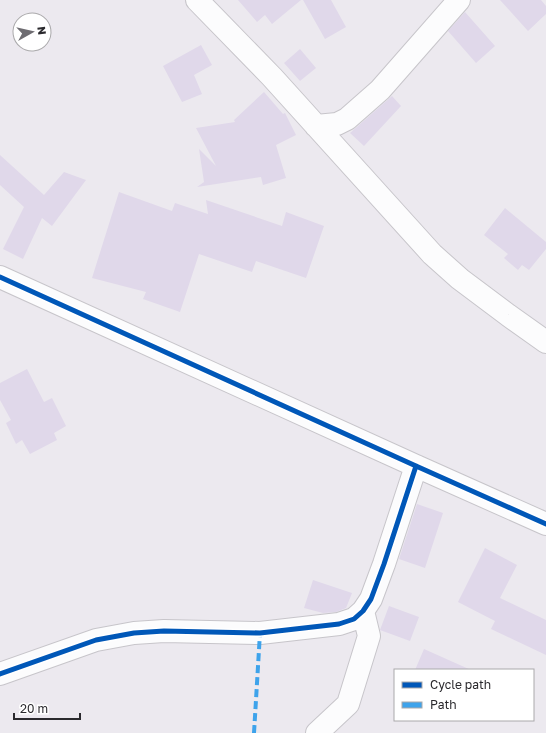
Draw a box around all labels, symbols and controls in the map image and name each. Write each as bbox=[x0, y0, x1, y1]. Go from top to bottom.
north arrow bbox=[12, 12, 52, 52]
text: N bbox=[35, 25, 49, 36]
legend bbox=[394, 669, 534, 721]
text: Cycle path bbox=[430, 677, 491, 692]
scale bar bbox=[14, 695, 80, 721]
text: Path bbox=[430, 697, 457, 712]
text: 20 m bbox=[20, 701, 48, 716]

